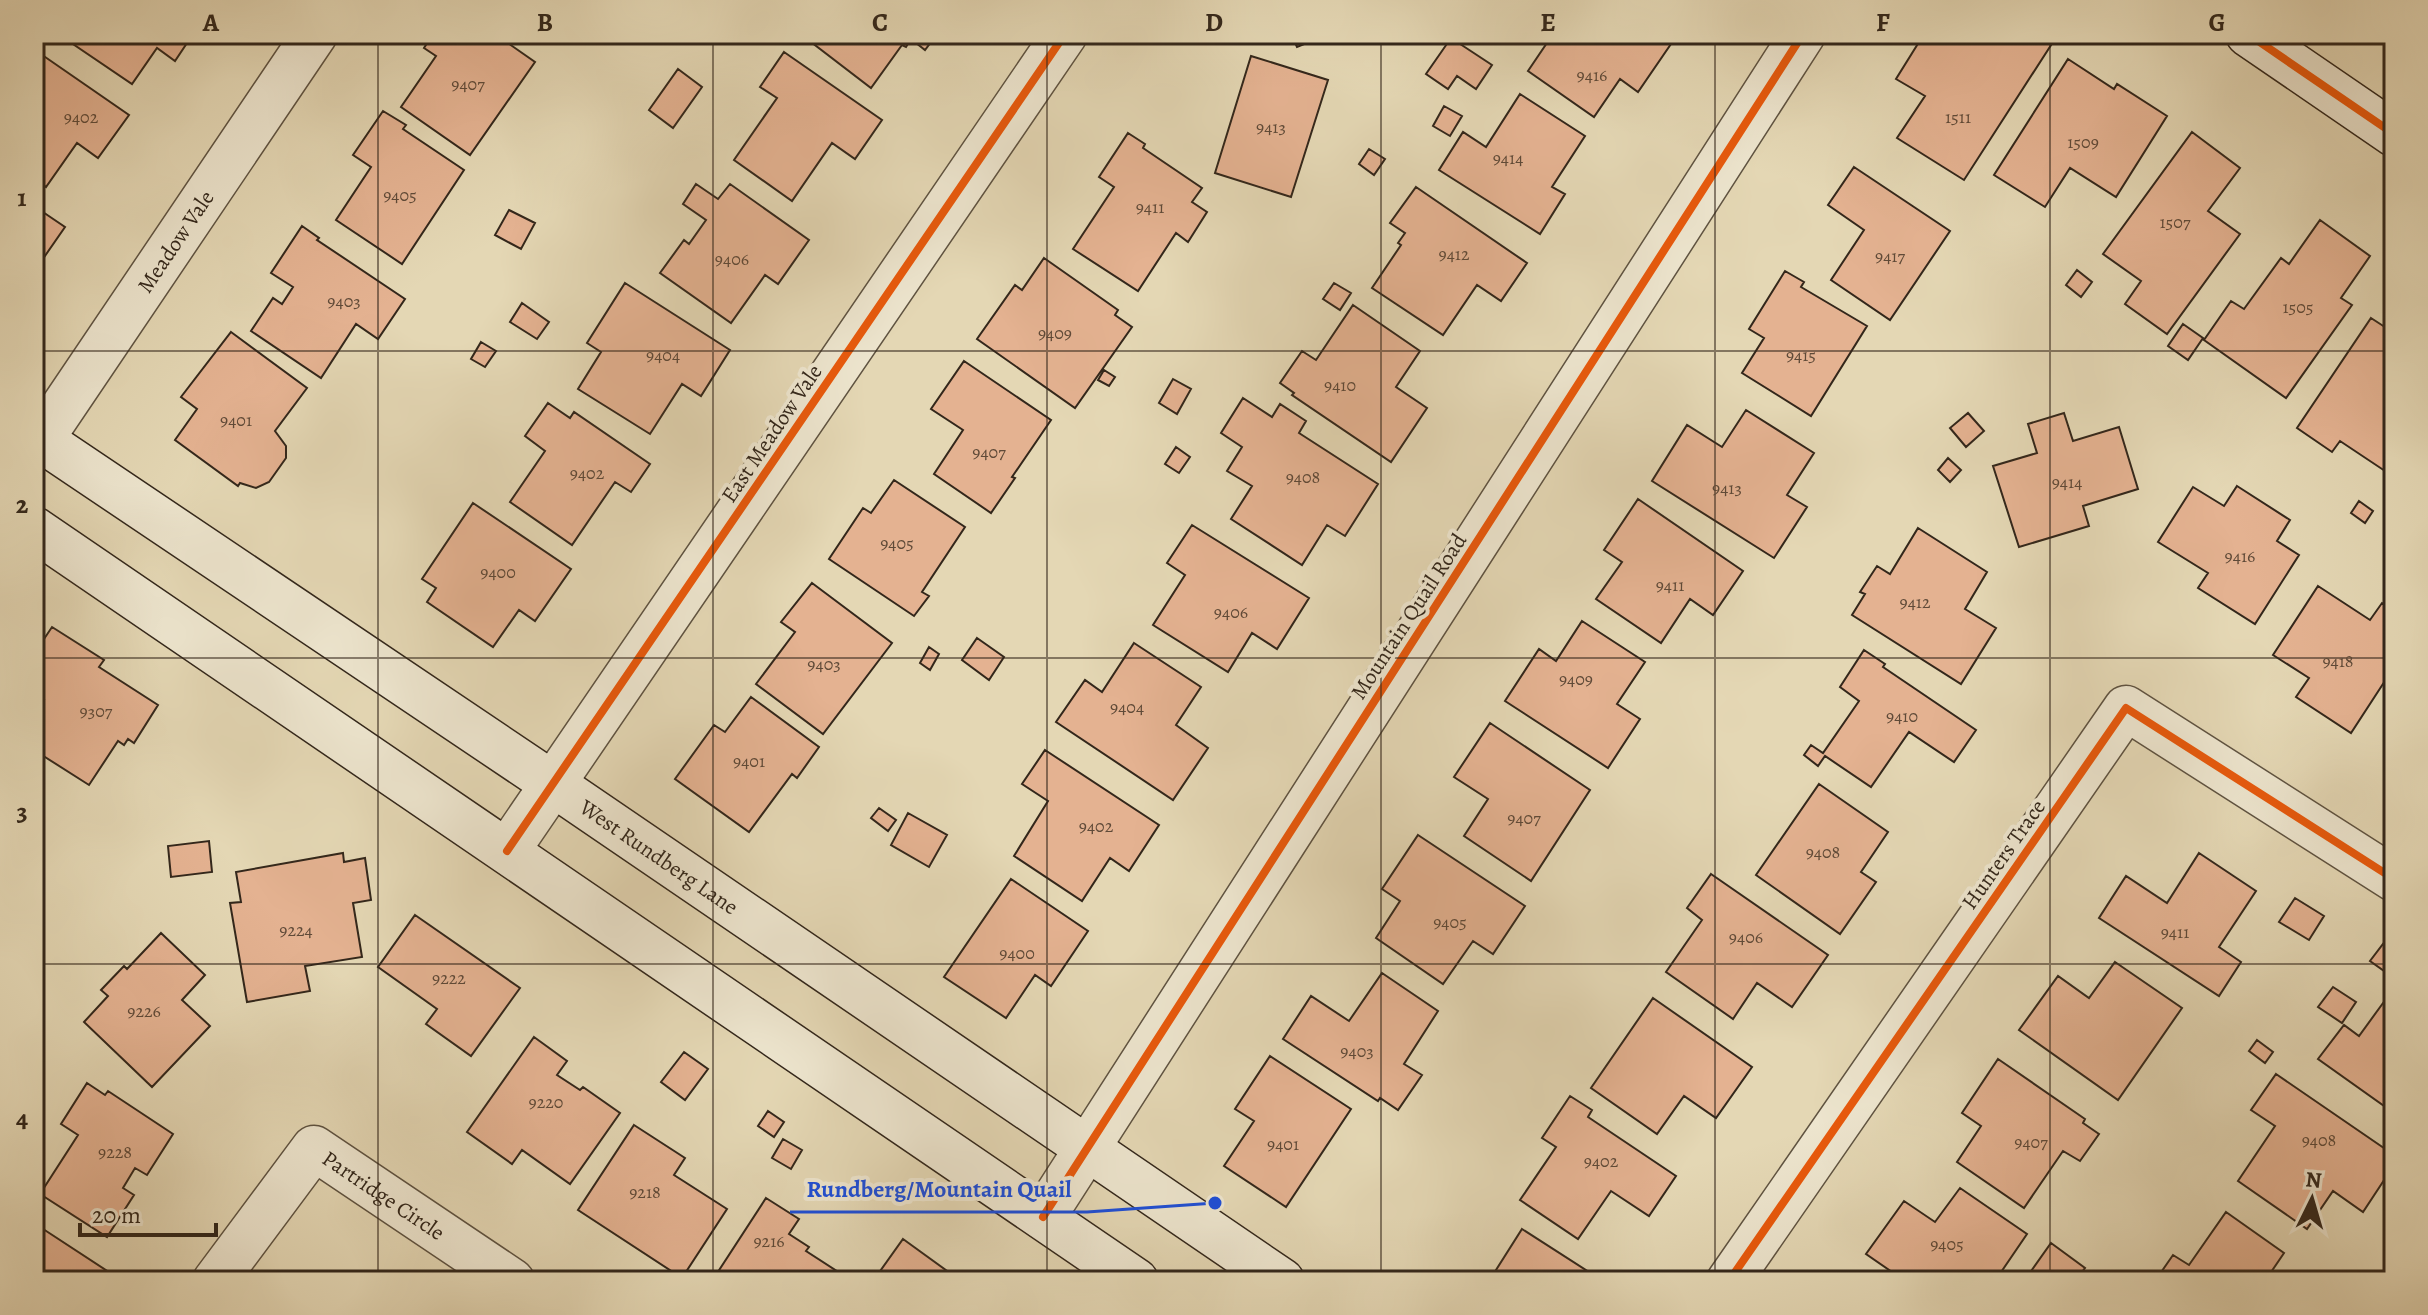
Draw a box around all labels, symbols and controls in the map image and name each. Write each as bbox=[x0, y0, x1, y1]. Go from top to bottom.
text: A bbox=[202, 5, 220, 40]
text: B bbox=[537, 5, 553, 40]
text: C bbox=[872, 5, 888, 40]
text: D bbox=[1205, 5, 1223, 40]
text: E bbox=[1540, 5, 1556, 40]
text: F bbox=[1876, 5, 1890, 40]
text: G bbox=[2208, 5, 2226, 40]
house number: 9416 bbox=[1577, 63, 1607, 87]
house number: 9407 bbox=[451, 72, 485, 96]
house number: 9402 bbox=[64, 105, 99, 129]
house number: 1511 bbox=[1945, 105, 1971, 129]
house number: 9413 bbox=[1256, 115, 1286, 139]
house number: 1509 bbox=[2067, 130, 2099, 154]
house number: 9414 bbox=[1493, 146, 1523, 170]
text: 1 bbox=[17, 180, 27, 215]
house number: 9405 bbox=[383, 183, 417, 207]
street label: Meadow Vale bbox=[130, 185, 221, 299]
house number: 9411 bbox=[1136, 195, 1164, 219]
house number: 1507 bbox=[2159, 210, 2191, 234]
house number: 9412 bbox=[1438, 242, 1470, 266]
house number: 9417 bbox=[1875, 244, 1905, 268]
house number: 9406 bbox=[715, 247, 749, 271]
house number: 9403 bbox=[327, 289, 361, 313]
house number: 1505 bbox=[2282, 295, 2314, 319]
house number: 9409 bbox=[1038, 321, 1072, 345]
house number: 9404 bbox=[646, 343, 680, 367]
house number: 9415 bbox=[1786, 343, 1816, 367]
street label: East Meadow Vale bbox=[714, 358, 829, 509]
house number: 9410 bbox=[1324, 373, 1356, 397]
house number: 9401 bbox=[220, 408, 252, 432]
house number: 9407 bbox=[972, 440, 1006, 464]
house number: 9402 bbox=[570, 461, 605, 485]
house number: 9408 bbox=[1286, 465, 1320, 489]
house number: 9414 bbox=[2052, 470, 2082, 494]
house number: 9413 bbox=[1712, 476, 1742, 500]
text: 2 bbox=[16, 487, 29, 522]
street label: Mountain Quail Road bbox=[1344, 528, 1474, 705]
house number: 9405 bbox=[880, 531, 914, 555]
house number: 9416 bbox=[2225, 544, 2255, 568]
house number: 9400 bbox=[480, 560, 516, 584]
house number: 9411 bbox=[1656, 573, 1684, 597]
house number: 9412 bbox=[1899, 590, 1931, 614]
house number: 9406 bbox=[1214, 600, 1248, 624]
house number: 9418 bbox=[2322, 649, 2354, 673]
house number: 9403 bbox=[807, 652, 841, 676]
house number: 9409 bbox=[1559, 667, 1593, 691]
house number: 9404 bbox=[1110, 695, 1144, 719]
house number: 9307 bbox=[80, 699, 113, 723]
house number: 9410 bbox=[1886, 704, 1918, 728]
house number: 9401 bbox=[733, 749, 765, 773]
street label: West Rundberg Lane bbox=[573, 792, 744, 922]
text: 3 bbox=[16, 794, 28, 829]
street label: Hunters Trace bbox=[1955, 794, 2053, 916]
house number: 9407 bbox=[1507, 806, 1541, 830]
house number: 9402 bbox=[1079, 814, 1114, 838]
house number: 9408 bbox=[1806, 840, 1840, 864]
house number: 9405 bbox=[1433, 910, 1467, 934]
house number: 9224 bbox=[279, 918, 313, 942]
house number: 9411 bbox=[2161, 920, 2189, 944]
house number: 9406 bbox=[1729, 925, 1763, 949]
house number: 9400 bbox=[999, 941, 1035, 965]
house number: 9222 bbox=[432, 966, 466, 990]
house number: 9226 bbox=[127, 999, 161, 1023]
house number: 9403 bbox=[1340, 1039, 1374, 1063]
house number: 9220 bbox=[529, 1090, 563, 1114]
text: 4 bbox=[16, 1101, 28, 1136]
house number: 9408 bbox=[2302, 1128, 2336, 1152]
house number: 9407 bbox=[2014, 1130, 2048, 1154]
house number: 9401 bbox=[1267, 1132, 1299, 1156]
house number: 9228 bbox=[98, 1140, 132, 1164]
street label: Partridge Circle bbox=[316, 1144, 451, 1248]
house number: 9402 bbox=[1584, 1149, 1619, 1173]
north arrow bbox=[2272, 1159, 2352, 1239]
callout: Rundberg/Mountain Quail bbox=[790, 1164, 1087, 1212]
text: N bbox=[2304, 1164, 2323, 1196]
text: Rundberg/Mountain Quail bbox=[806, 1173, 1072, 1205]
house number: 9218 bbox=[629, 1180, 661, 1204]
scale bar bbox=[80, 1187, 216, 1237]
text: 20 m bbox=[92, 1199, 141, 1231]
house number: 9216 bbox=[753, 1229, 785, 1253]
house number: 9405 bbox=[1930, 1232, 1964, 1256]

